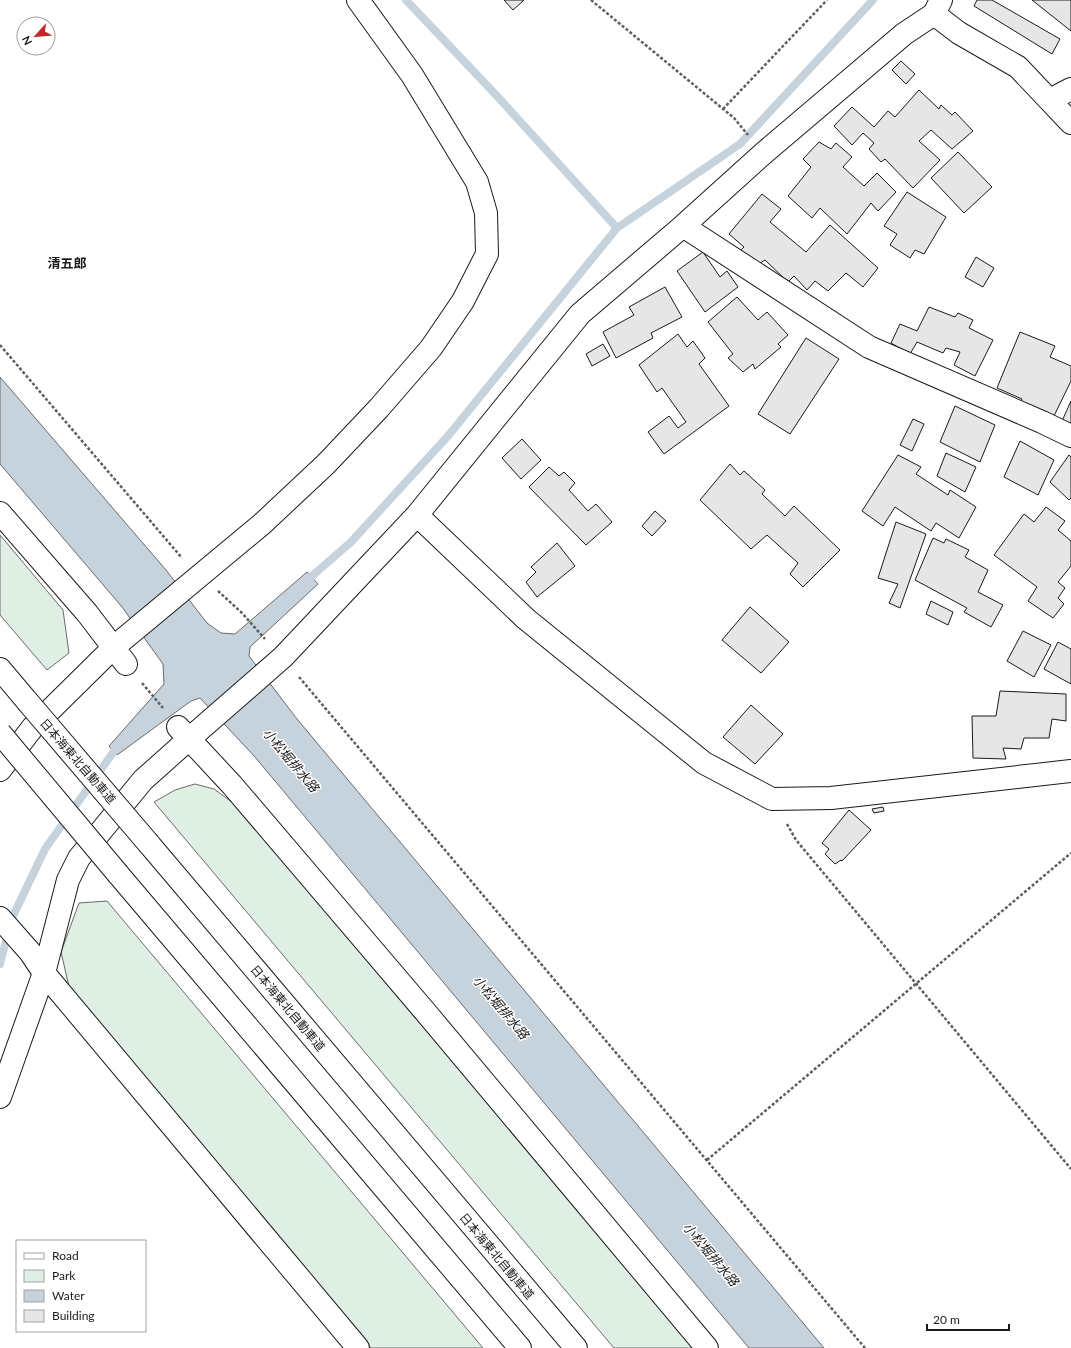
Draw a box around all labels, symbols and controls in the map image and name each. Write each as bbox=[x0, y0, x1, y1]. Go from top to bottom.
north arrow bbox=[16, 16, 56, 56]
text: N bbox=[19, 34, 34, 47]
district label: 清五郎 bbox=[47, 255, 87, 271]
street label: 日本海東北自動車道 bbox=[37, 715, 119, 807]
water label: 小松堀排水路 bbox=[260, 725, 323, 796]
street label: 日本海東北自動車道 bbox=[248, 962, 328, 1054]
water label: 小松堀排水路 bbox=[470, 972, 533, 1043]
street label: 日本海東北自動車道 bbox=[457, 1210, 537, 1302]
water label: 小松堀排水路 bbox=[680, 1219, 743, 1290]
legend bbox=[16, 1240, 146, 1332]
text: Road bbox=[52, 1248, 79, 1263]
text: Park bbox=[52, 1268, 76, 1283]
text: Water bbox=[52, 1288, 85, 1303]
scale bar bbox=[927, 1306, 1009, 1332]
text: Building bbox=[52, 1308, 95, 1323]
text: 20 m bbox=[933, 1312, 960, 1327]

